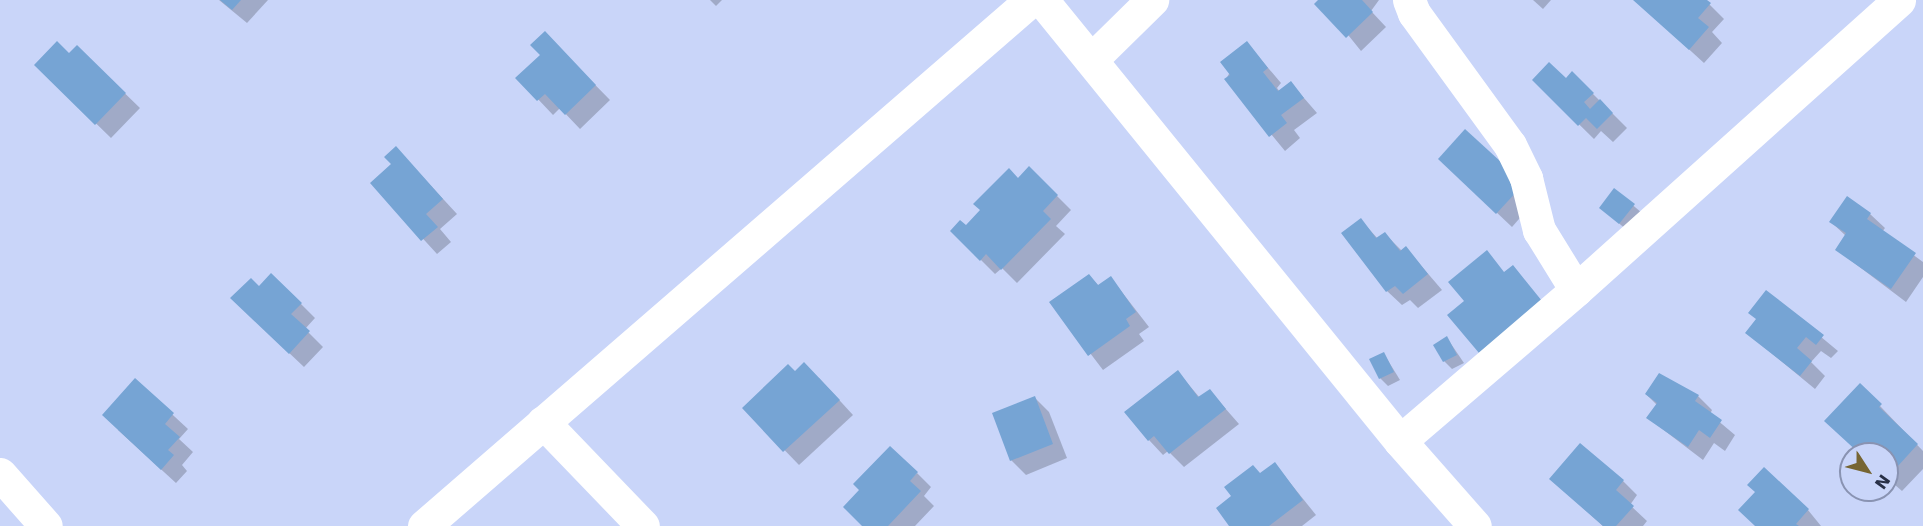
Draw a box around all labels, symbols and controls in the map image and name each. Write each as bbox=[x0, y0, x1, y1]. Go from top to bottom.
north arrow bbox=[1839, 442, 1899, 502]
text: N bbox=[1871, 471, 1894, 493]

